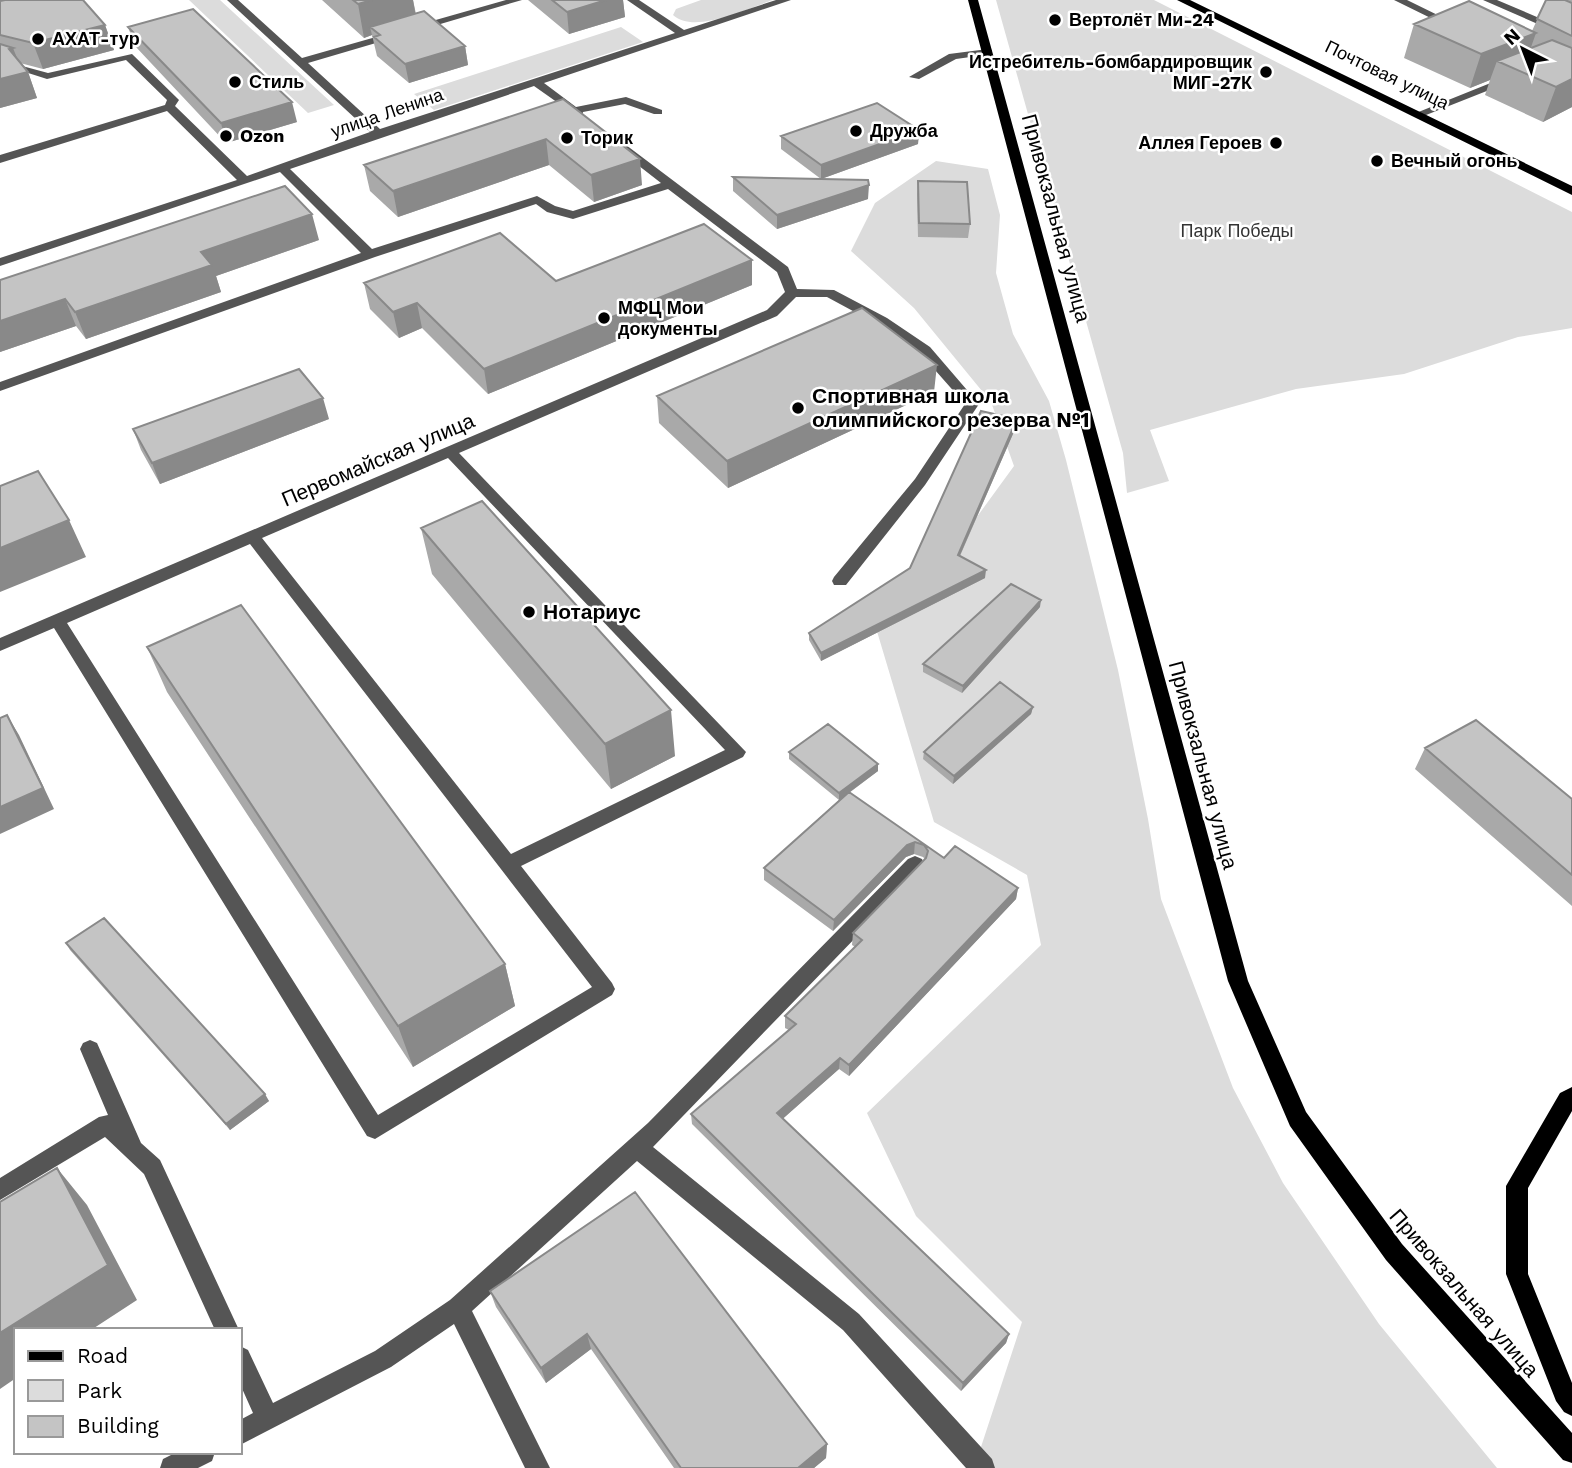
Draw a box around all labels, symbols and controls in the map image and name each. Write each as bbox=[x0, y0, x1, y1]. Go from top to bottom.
place label: Вертолёт Ми-24 bbox=[1069, 9, 1215, 30]
marker: Вертолёт Ми-24 bbox=[1047, 12, 1063, 28]
north arrow bbox=[1488, 14, 1558, 84]
text: N bbox=[1499, 23, 1525, 50]
place label: АХАТ-тур bbox=[52, 28, 140, 49]
marker: АХАТ-тур bbox=[30, 31, 46, 47]
street label: Почтовая улица bbox=[1322, 36, 1453, 114]
place label: Истребитель-бомбардировщик МИГ-27К bbox=[969, 51, 1253, 93]
marker: Истребитель-бомбардировщик МИГ-27К bbox=[1258, 64, 1274, 80]
place label: Стиль bbox=[249, 71, 304, 92]
marker: Стиль bbox=[227, 74, 243, 90]
street label: улица Ленина bbox=[328, 83, 447, 142]
street label: Привокзальная улица bbox=[1017, 111, 1096, 325]
place label: Дружба bbox=[870, 120, 939, 141]
marker: Дружба bbox=[848, 123, 864, 139]
place label: Ozon bbox=[240, 125, 284, 146]
place label: Торик bbox=[581, 127, 634, 148]
marker: Ozon bbox=[218, 128, 234, 144]
marker: Торик bbox=[559, 130, 575, 146]
place label: Аллея Героев bbox=[1138, 132, 1262, 153]
marker: Аллея Героев bbox=[1268, 135, 1284, 151]
place label: Вечный огонь bbox=[1391, 150, 1518, 171]
marker: Вечный огонь bbox=[1369, 153, 1385, 169]
park label: Парк Победы bbox=[1180, 220, 1294, 241]
place label: МФЦ Мои документы bbox=[618, 297, 718, 339]
marker: МФЦ Мои документы bbox=[596, 310, 612, 326]
place label: Спортивная школа олимпийского резерва №1 bbox=[812, 383, 1090, 432]
marker: Спортивная школа олимпийского резерва №1 bbox=[790, 400, 806, 416]
street label: Первомайская улица bbox=[278, 407, 478, 511]
place label: Нотариус bbox=[543, 599, 641, 624]
marker: Нотариус bbox=[521, 604, 537, 620]
street label: Привокзальная улица bbox=[1164, 658, 1243, 872]
street label: Привокзальная улица bbox=[1385, 1203, 1544, 1382]
legend bbox=[14, 1328, 242, 1454]
text: Road bbox=[77, 1343, 128, 1368]
text: Park bbox=[77, 1378, 122, 1403]
text: Building bbox=[77, 1413, 159, 1438]

